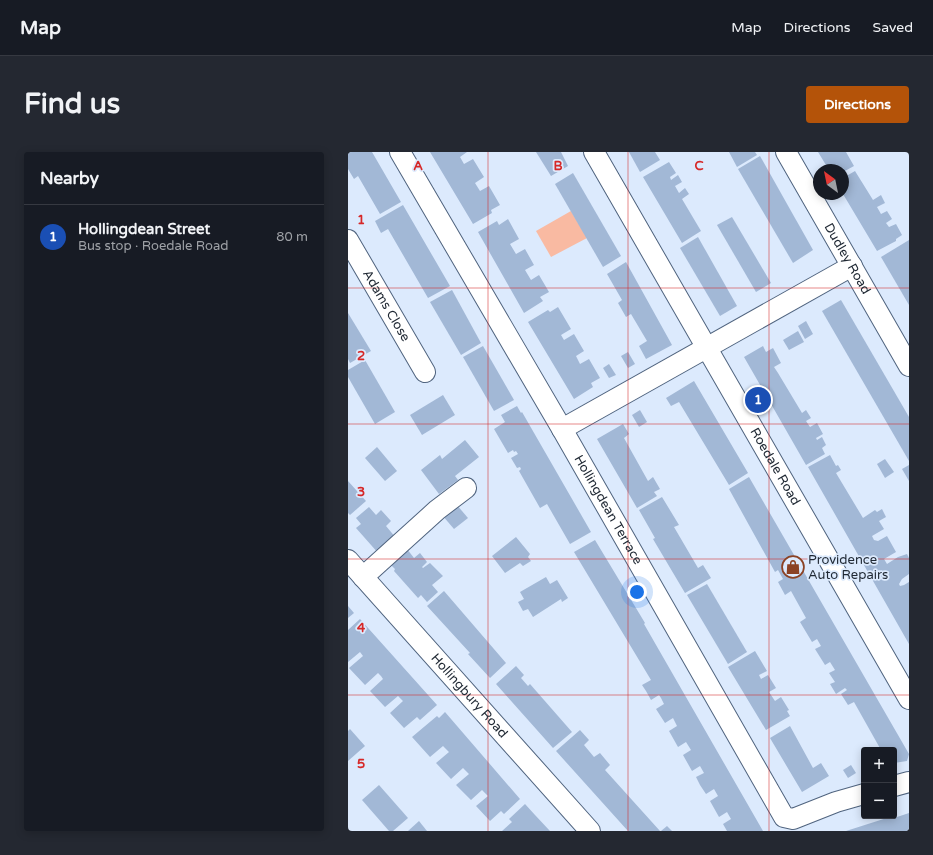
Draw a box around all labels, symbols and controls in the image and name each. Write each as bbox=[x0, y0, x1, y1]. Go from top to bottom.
text: Map bbox=[20, 17, 61, 39]
text: Map bbox=[731, 19, 762, 36]
text: Directions bbox=[784, 19, 851, 36]
text: Saved bbox=[873, 19, 913, 36]
button: Directions bbox=[806, 86, 909, 123]
text: Find us bbox=[24, 87, 120, 121]
text: A bbox=[413, 158, 423, 174]
text: B bbox=[553, 158, 563, 174]
text: C bbox=[694, 158, 704, 174]
north arrow bbox=[813, 164, 849, 200]
text: Nearby bbox=[40, 168, 99, 189]
text: 1 bbox=[357, 212, 365, 228]
text: Hollingdean Street bbox=[78, 220, 210, 238]
street label: Dudley Road bbox=[821, 220, 874, 297]
text: 1 bbox=[49, 229, 57, 245]
text: 80 m bbox=[276, 229, 308, 245]
text: Bus stop · Roedale Road bbox=[78, 238, 228, 254]
street label: Adams Close bbox=[359, 267, 413, 344]
text: 2 bbox=[357, 348, 365, 364]
pin: 1 bbox=[745, 385, 771, 415]
street label: Roedale Road bbox=[747, 425, 804, 508]
street label: Hollingdean Terrace bbox=[571, 452, 646, 567]
text: 3 bbox=[357, 484, 365, 500]
place label: Providence Auto Repairs bbox=[808, 552, 888, 583]
shop icon: Providence Auto Repairs bbox=[780, 554, 806, 580]
your location bbox=[627, 582, 647, 602]
text: 4 bbox=[357, 620, 366, 636]
street label: Hollingbury Road bbox=[427, 650, 511, 741]
map controls bbox=[861, 747, 897, 819]
button: + bbox=[861, 747, 897, 783]
text: 5 bbox=[357, 756, 365, 772]
button: − bbox=[861, 783, 897, 819]

